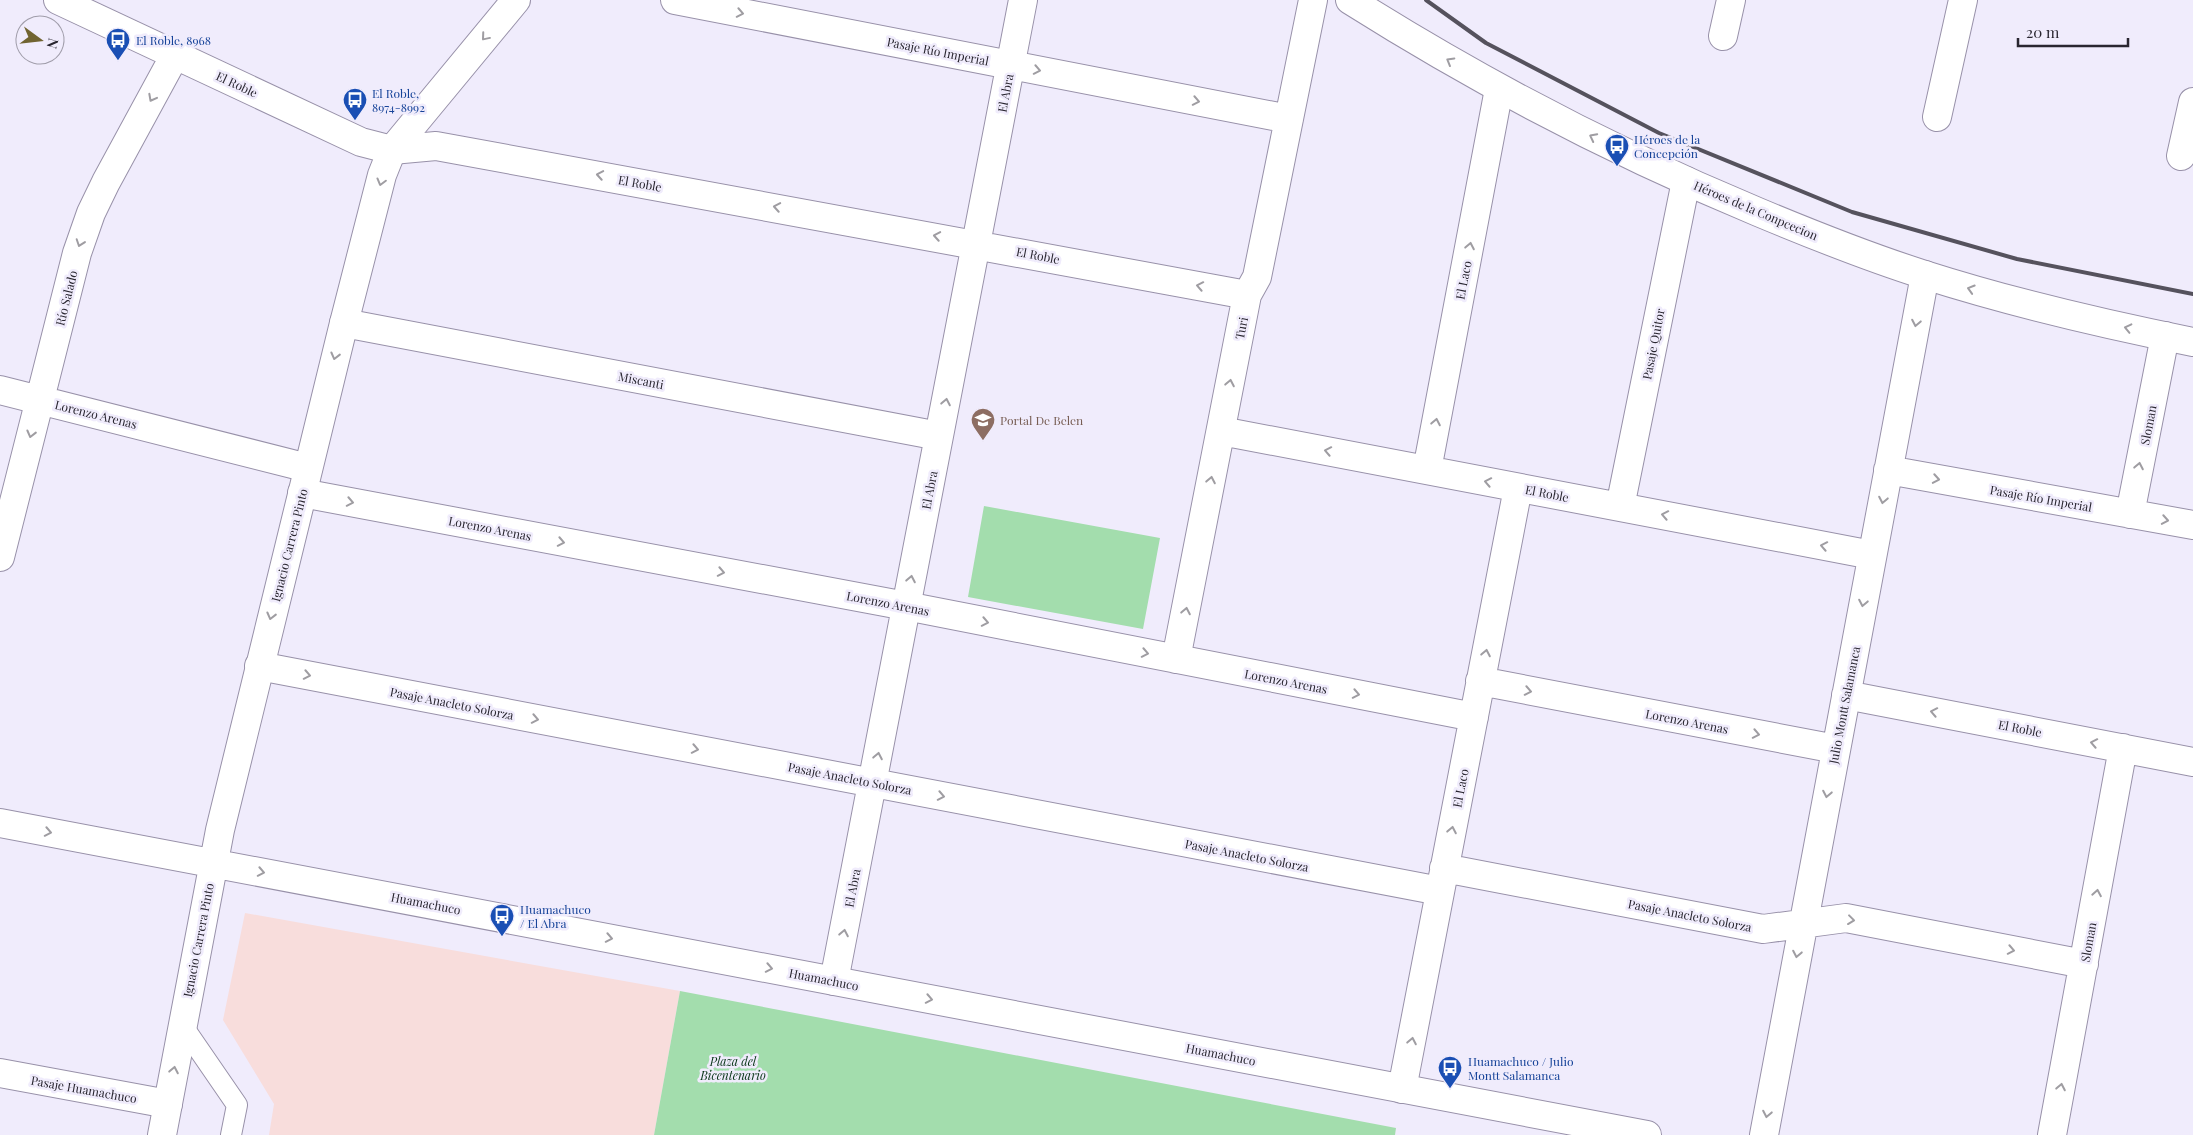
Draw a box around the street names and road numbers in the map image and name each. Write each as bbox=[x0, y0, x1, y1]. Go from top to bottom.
street label: Pasaje Río Imperial bbox=[886, 33, 991, 69]
street label: El Roble bbox=[214, 67, 260, 101]
street label: El Abra bbox=[993, 72, 1017, 114]
street label: El Roble bbox=[617, 171, 663, 195]
street label: Héroes de la Conpcecion bbox=[1692, 177, 1820, 243]
street label: El Roble bbox=[1015, 243, 1061, 267]
street label: El Laco bbox=[1451, 259, 1475, 301]
street label: Río Salado bbox=[51, 268, 81, 327]
street label: Pasaje Quitor bbox=[1638, 306, 1668, 381]
street label: Turi bbox=[1231, 315, 1251, 341]
street label: Miscanti bbox=[617, 368, 666, 392]
street label: Lorenzo Arenas bbox=[53, 396, 139, 432]
street label: Sloman bbox=[2136, 404, 2160, 446]
street label: El Abra bbox=[917, 469, 941, 511]
street label: El Roble bbox=[1524, 481, 1570, 505]
street label: Pasaje Río Imperial bbox=[1989, 481, 2094, 515]
street label: Ignacio Carrera Pinto bbox=[267, 486, 311, 603]
street label: Lorenzo Arenas bbox=[447, 512, 533, 544]
street label: Lorenzo Arenas bbox=[845, 587, 931, 619]
street label: Julio Montt Salamanca bbox=[1825, 645, 1863, 766]
street label: Lorenzo Arenas bbox=[1243, 665, 1329, 697]
street label: Pasaje Anacleto Solorza bbox=[389, 683, 515, 723]
street label: Lorenzo Arenas bbox=[1644, 705, 1730, 737]
street label: El Roble bbox=[1997, 716, 2043, 740]
street label: Pasaje Anacleto Solorza bbox=[787, 758, 913, 798]
street label: El Laco bbox=[1448, 767, 1472, 809]
street label: Pasaje Anacleto Solorza bbox=[1184, 835, 1310, 875]
street label: El Abra bbox=[840, 867, 864, 909]
street label: Ignacio Carrera Pinto bbox=[179, 881, 217, 998]
street label: Huamachuco bbox=[390, 888, 463, 918]
street label: Pasaje Anacleto Solorza bbox=[1627, 895, 1753, 935]
street label: Sloman bbox=[2077, 921, 2099, 963]
street label: Huamachuco bbox=[788, 964, 861, 994]
street label: Huamachuco bbox=[1185, 1039, 1258, 1069]
street label: Pasaje Huamachuco bbox=[30, 1072, 139, 1106]

